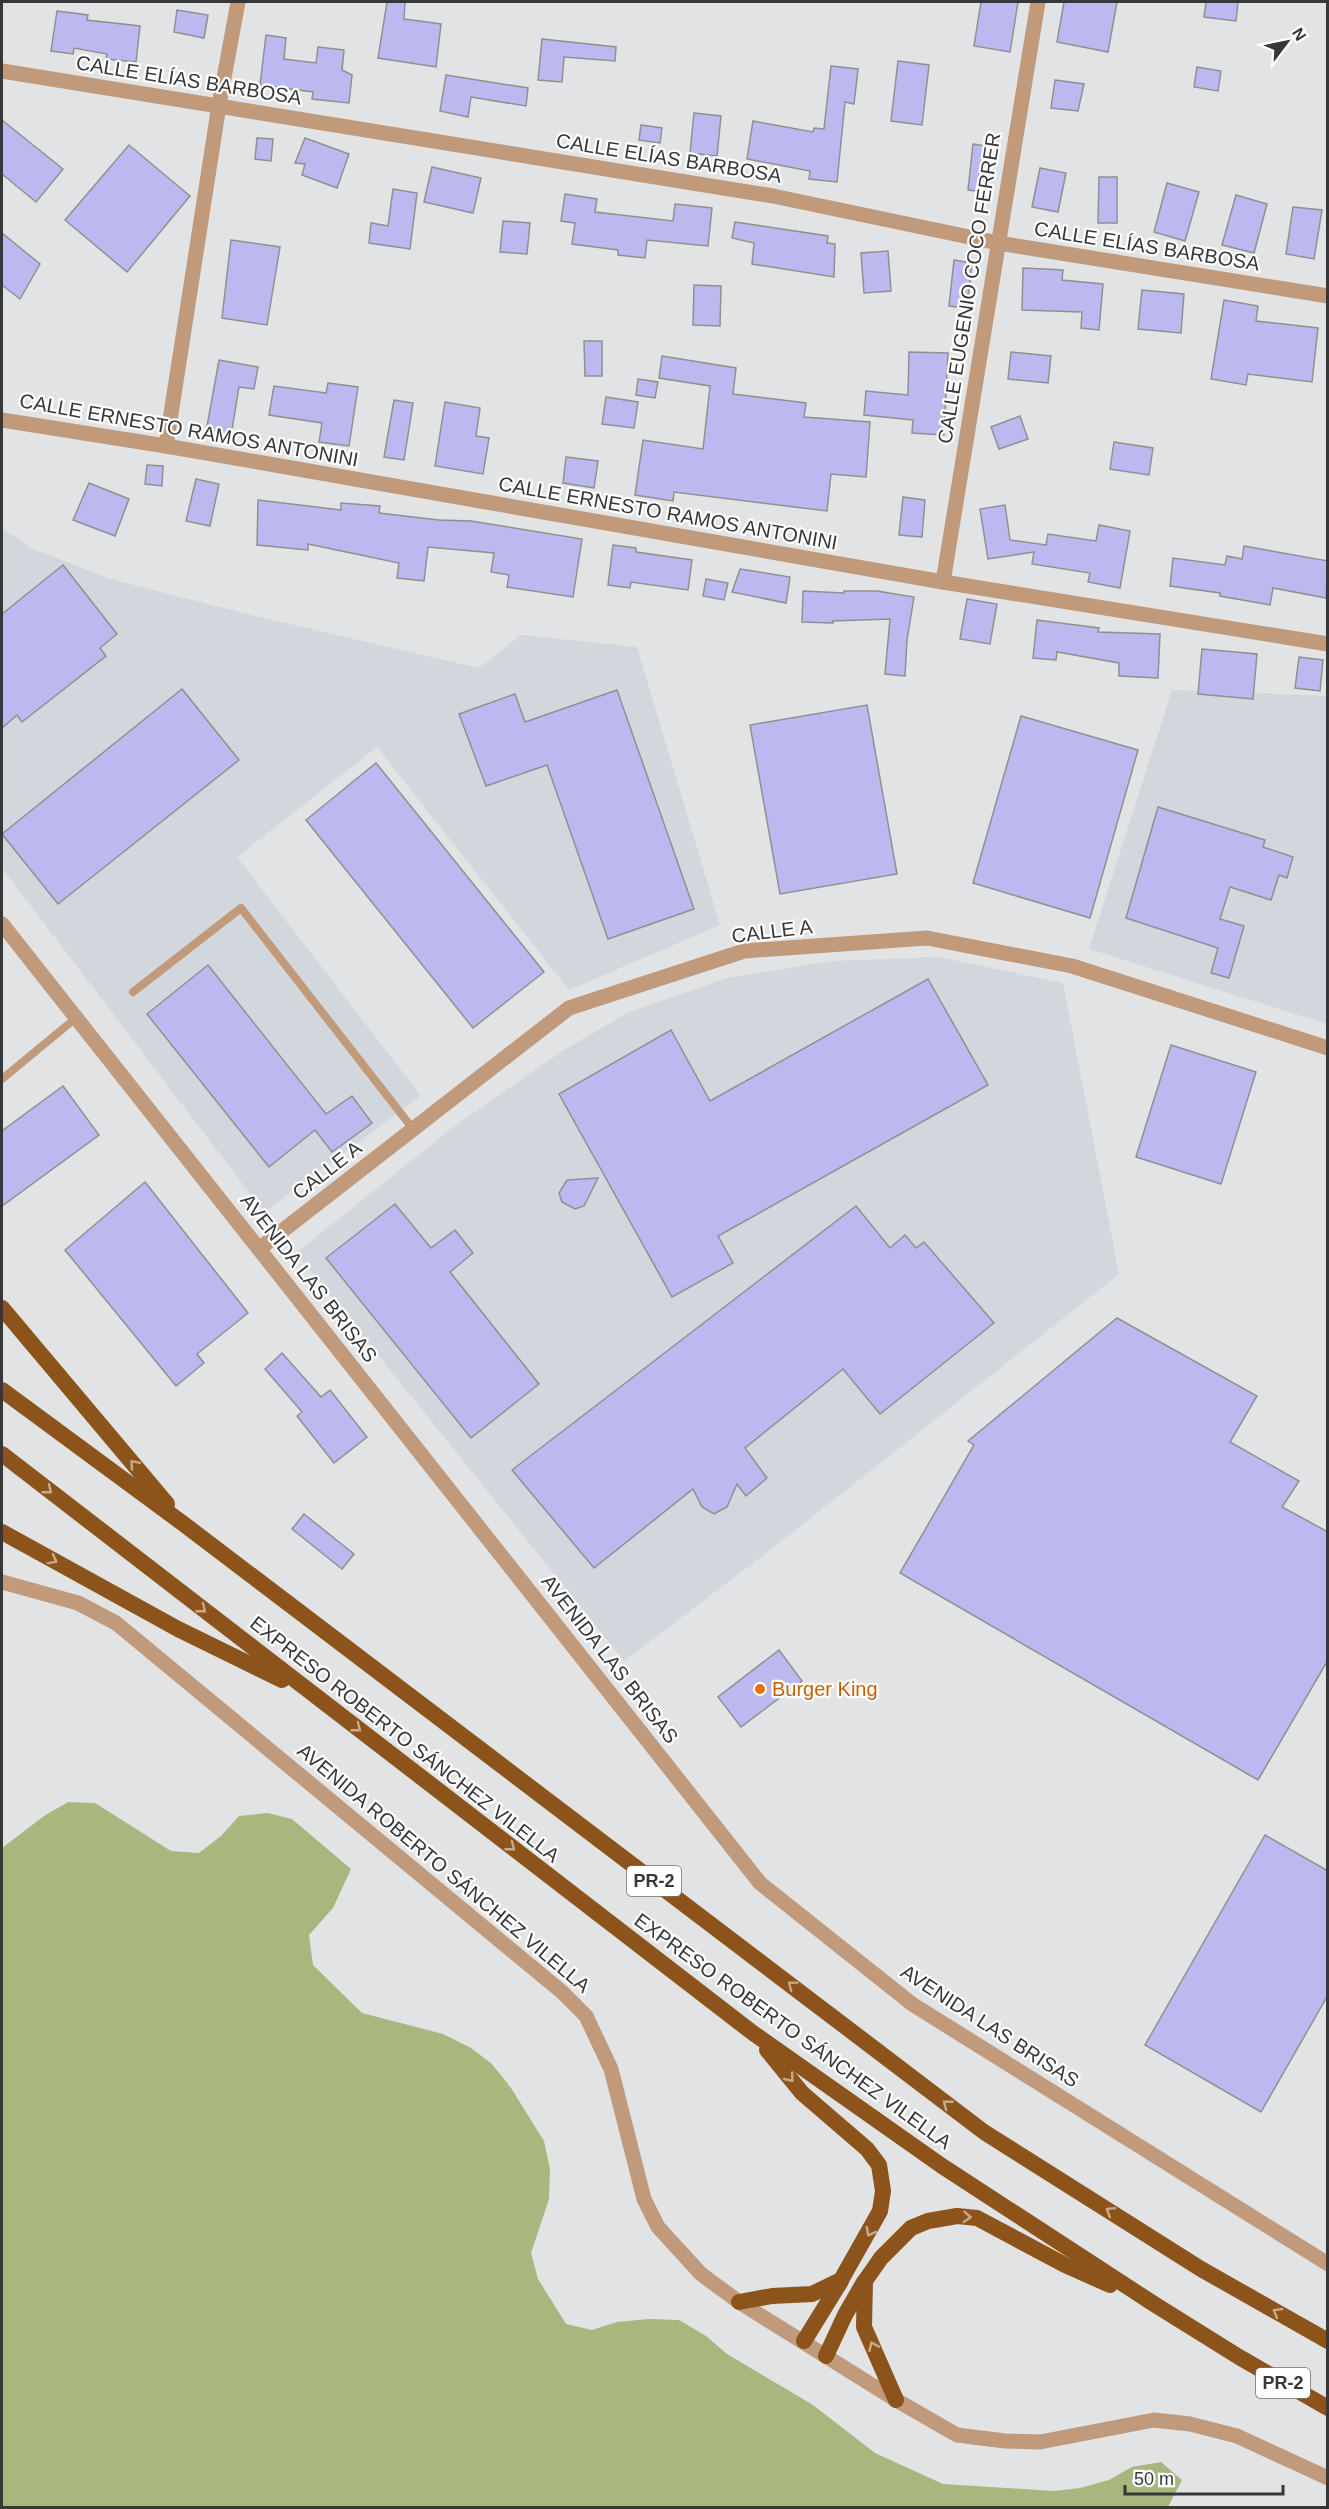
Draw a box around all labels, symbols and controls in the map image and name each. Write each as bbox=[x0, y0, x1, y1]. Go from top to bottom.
north arrow bbox=[1257, 12, 1317, 72]
text: N bbox=[1289, 25, 1310, 44]
street label: CALLE ELÍAS BARBOSA bbox=[75, 51, 304, 109]
street label: CALLE ELÍAS BARBOSA bbox=[555, 129, 784, 187]
street label: CALLE EUGENIO COCO FERRER bbox=[934, 131, 1004, 445]
street label: CALLE ELÍAS BARBOSA bbox=[1033, 217, 1262, 275]
street label: CALLE ERNESTO RAMOS ANTONINI bbox=[18, 389, 360, 471]
street label: CALLE ERNESTO RAMOS ANTONINI bbox=[497, 472, 839, 554]
street label: CALLE A bbox=[730, 915, 814, 947]
street label: CALLE A bbox=[288, 1136, 366, 1204]
street label: AVENIDA LAS BRISAS bbox=[236, 1189, 382, 1367]
one-way arrow bbox=[130, 1460, 141, 1471]
one-way arrow bbox=[41, 1483, 52, 1494]
one-way arrow bbox=[47, 1553, 57, 1564]
street label: AVENIDA LAS BRISAS bbox=[537, 1570, 683, 1748]
one-way arrow bbox=[196, 1602, 207, 1613]
street label: EXPRESO ROBERTO SÁNCHEZ VILELLA bbox=[246, 1611, 564, 1867]
place label: Burger King bbox=[772, 1678, 878, 1700]
marker: Burger King bbox=[753, 1682, 767, 1696]
one-way arrow bbox=[350, 1721, 361, 1732]
street label: AVENIDA ROBERTO SÁNCHEZ VILELLA bbox=[293, 1739, 595, 1997]
one-way arrow bbox=[505, 1840, 516, 1851]
road number: PR-2 bbox=[627, 1866, 681, 1896]
street label: EXPRESO ROBERTO SÁNCHEZ VILELLA bbox=[630, 1909, 956, 2154]
street label: AVENIDA LAS BRISAS bbox=[897, 1960, 1083, 2092]
one-way arrow bbox=[788, 1982, 799, 1993]
one-way arrow bbox=[782, 2071, 793, 2082]
one-way arrow bbox=[943, 2100, 954, 2111]
one-way arrow bbox=[1105, 2208, 1116, 2219]
one-way arrow bbox=[962, 2211, 971, 2224]
one-way arrow bbox=[866, 2226, 877, 2236]
one-way arrow bbox=[1273, 2307, 1283, 2319]
one-way arrow bbox=[868, 2342, 880, 2353]
road number: PR-2 bbox=[1256, 2368, 1310, 2398]
scale bar bbox=[1125, 2458, 1282, 2496]
text: 50 m bbox=[1134, 2469, 1174, 2489]

